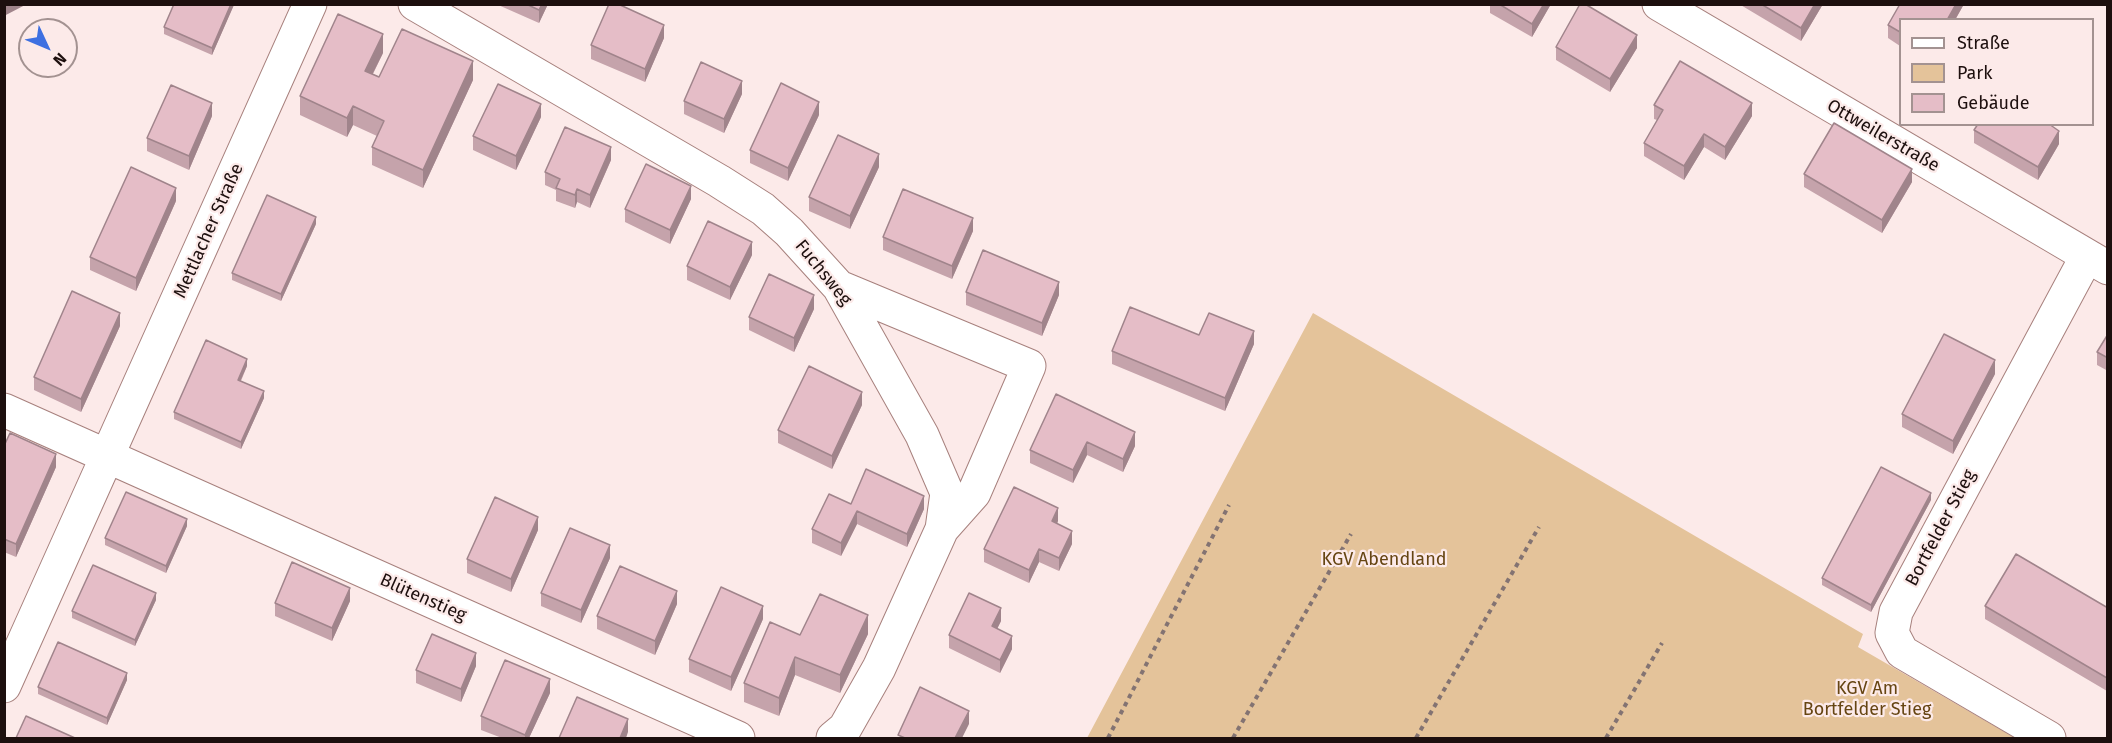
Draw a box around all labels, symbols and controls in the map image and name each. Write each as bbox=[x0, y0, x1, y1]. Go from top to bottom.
north arrow bbox=[18, 18, 78, 78]
legend bbox=[1899, 18, 2094, 126]
text: Straße bbox=[1957, 32, 2010, 54]
text: N bbox=[49, 49, 70, 70]
text: Park bbox=[1957, 62, 1992, 84]
text: Gebäude bbox=[1957, 92, 2030, 114]
street label: Ottweilerstraße bbox=[1823, 95, 1943, 177]
street label: Mettlacher Straße bbox=[170, 160, 248, 302]
street label: Fuchsweg bbox=[790, 236, 856, 310]
street label: Bortfelder Stieg bbox=[1901, 466, 1981, 590]
park label: KGV Abendland bbox=[1322, 549, 1446, 571]
street label: Blütenstieg bbox=[376, 569, 470, 627]
park label: KGV Am Bortfelder Stieg bbox=[1803, 678, 1931, 720]

